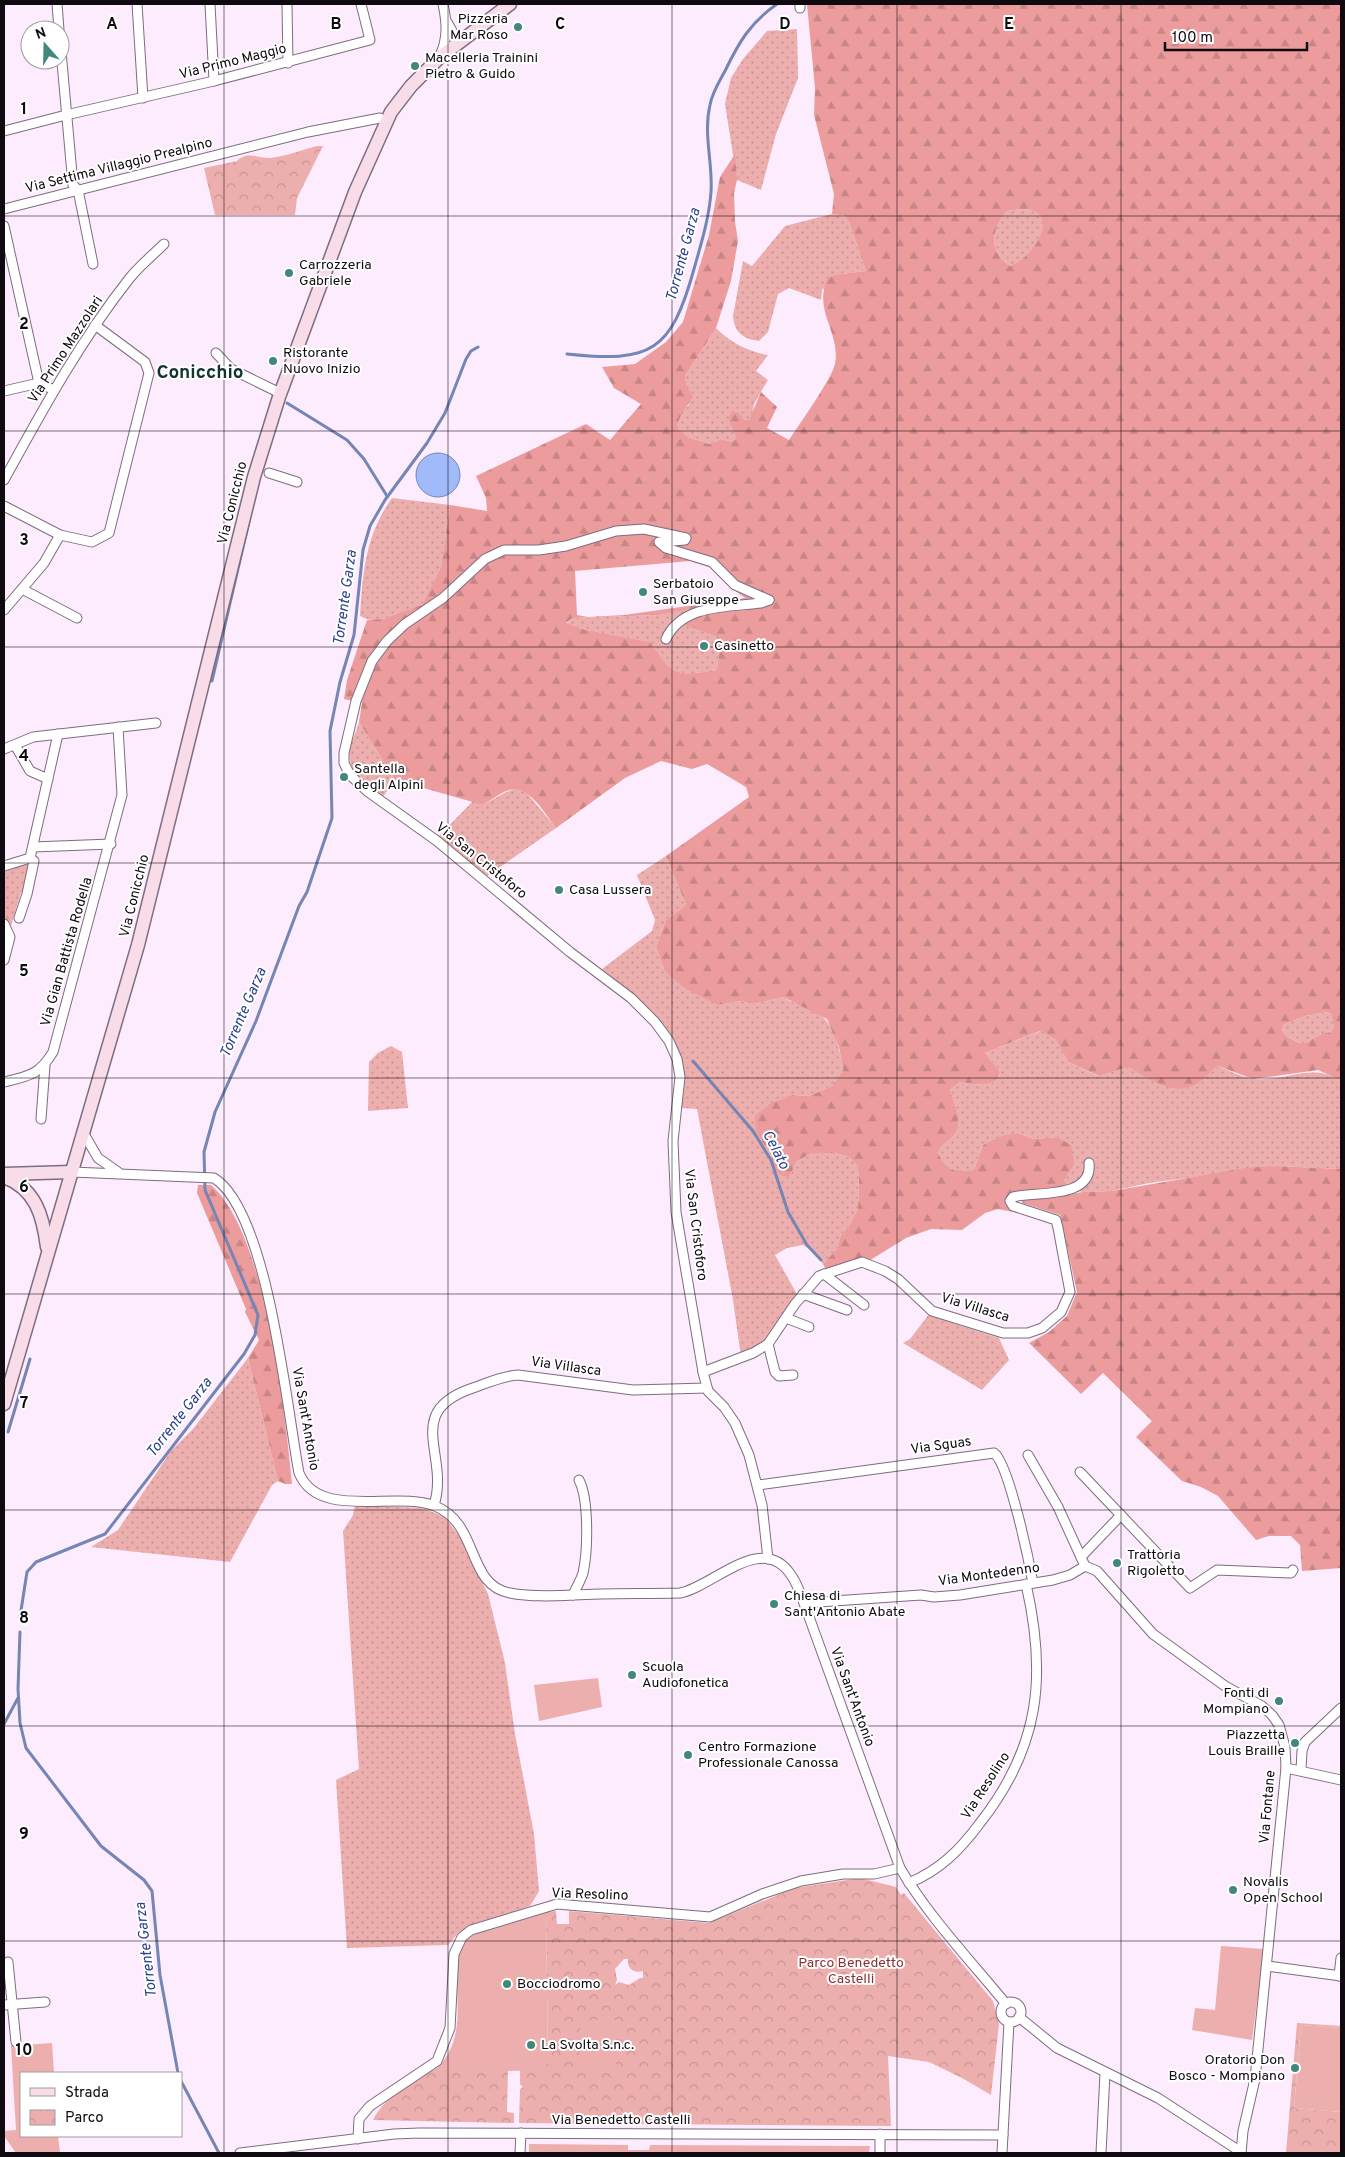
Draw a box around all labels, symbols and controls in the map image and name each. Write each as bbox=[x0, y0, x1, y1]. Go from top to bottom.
place label: Pizzeria Mar Roso bbox=[450, 11, 508, 44]
text: A bbox=[106, 15, 118, 35]
text: B bbox=[330, 15, 342, 35]
text: C bbox=[555, 15, 565, 35]
text: D bbox=[779, 15, 791, 35]
text: E bbox=[1004, 15, 1014, 35]
north arrow bbox=[20, 20, 70, 70]
scale bar bbox=[1165, 20, 1308, 52]
marker: Pizzeria Mar Roso bbox=[512, 21, 524, 33]
text: N bbox=[33, 24, 49, 44]
text: 100 m bbox=[1172, 29, 1213, 48]
street label: Via Primo Maggio bbox=[178, 40, 288, 84]
place label: Macelleria Trainini Pietro & Guido bbox=[425, 50, 538, 83]
marker: Macelleria Trainini Pietro & Guido bbox=[409, 60, 421, 72]
text: 1 bbox=[21, 100, 27, 120]
street label: Via Settima Villaggio Prealpino bbox=[24, 134, 215, 198]
water label: Torrente Garza bbox=[662, 206, 706, 304]
place label: Carrozzeria Gabriele bbox=[299, 257, 372, 290]
marker: Carrozzeria Gabriele bbox=[283, 267, 295, 279]
street label: Via Primo Mazzolari bbox=[25, 293, 107, 407]
text: 2 bbox=[19, 315, 29, 335]
place label: Ristorante Nuovo Inizio bbox=[283, 345, 361, 378]
marker: Ristorante Nuovo Inizio bbox=[267, 355, 279, 367]
district label: Conicchio bbox=[156, 361, 244, 385]
street label: Via Conicchio bbox=[214, 460, 252, 546]
text: 3 bbox=[19, 531, 29, 551]
water label: Torrente Garza bbox=[330, 549, 362, 647]
place label: Serbatoio San Giuseppe bbox=[653, 576, 739, 609]
marker: Serbatoio San Giuseppe bbox=[637, 586, 649, 598]
place label: Casinetto bbox=[714, 638, 774, 655]
marker: Casinetto bbox=[698, 640, 710, 652]
text: 4 bbox=[19, 747, 29, 767]
place label: Santella degli Alpini bbox=[354, 761, 424, 794]
marker: Santella degli Alpini bbox=[338, 771, 350, 783]
street label: Via San Cristoforo bbox=[432, 819, 530, 903]
street label: Via Conicchio bbox=[116, 853, 154, 939]
street label: Via Gian Battista Rodella bbox=[38, 875, 96, 1029]
place label: Casa Lussera bbox=[569, 882, 651, 899]
marker: Casa Lussera bbox=[553, 884, 565, 896]
text: 5 bbox=[19, 962, 29, 982]
water label: Torrente Garza bbox=[216, 965, 272, 1061]
water label: Celato bbox=[757, 1127, 793, 1173]
street label: Via San Cristoforo bbox=[680, 1168, 710, 1282]
text: 6 bbox=[19, 1178, 29, 1198]
street label: Via Villasca bbox=[939, 1290, 1011, 1326]
street label: Via Villasca bbox=[530, 1354, 602, 1380]
street label: Via Sant'Antonio bbox=[288, 1366, 322, 1472]
water label: Torrente Garza bbox=[143, 1374, 217, 1462]
text: 7 bbox=[20, 1394, 28, 1414]
street label: Via Sguas bbox=[909, 1433, 973, 1459]
place label: Trattoria Rigoletto bbox=[1127, 1547, 1185, 1580]
marker: Trattoria Rigoletto bbox=[1111, 1557, 1123, 1569]
street label: Via Montedenno bbox=[937, 1559, 1041, 1591]
place label: Chiesa di Sant'Antonio Abate bbox=[784, 1588, 905, 1621]
marker: Chiesa di Sant'Antonio Abate bbox=[768, 1598, 780, 1610]
text: 8 bbox=[19, 1609, 29, 1629]
street label: Via Sant'Antonio bbox=[826, 1645, 878, 1749]
place label: Scuola Audiofonetica bbox=[642, 1659, 729, 1692]
marker: Scuola Audiofonetica bbox=[626, 1669, 638, 1681]
place label: Fonti di Mompiano bbox=[1203, 1685, 1269, 1718]
marker: Fonti di Mompiano bbox=[1273, 1695, 1285, 1707]
place label: Piazzetta Louis Braille bbox=[1208, 1727, 1285, 1760]
marker: Piazzetta Louis Braille bbox=[1289, 1737, 1301, 1749]
place label: Centro Formazione Professionale Canossa bbox=[698, 1739, 838, 1772]
marker: Centro Formazione Professionale Canossa bbox=[682, 1749, 694, 1761]
street label: Via Resolino bbox=[958, 1749, 1014, 1823]
street label: Via Fontane bbox=[1256, 1769, 1280, 1845]
text: 9 bbox=[19, 1825, 29, 1845]
place label: Novalis Open School bbox=[1243, 1874, 1323, 1907]
marker: Novalis Open School bbox=[1227, 1884, 1239, 1896]
street label: Via Resolino bbox=[551, 1885, 629, 1905]
water label: Torrente Garza bbox=[132, 1901, 162, 1999]
park label: Parco Benedetto Castelli bbox=[798, 1955, 904, 1988]
place label: Bocciodromo bbox=[517, 1976, 601, 1993]
marker: Bocciodromo bbox=[501, 1978, 513, 1990]
place label: La Svolta S.n.c. bbox=[541, 2037, 634, 2054]
marker: La Svolta S.n.c. bbox=[525, 2039, 537, 2051]
text: 10 bbox=[16, 2041, 32, 2061]
place label: Oratorio Don Bosco - Mompiano bbox=[1169, 2052, 1285, 2085]
marker: Oratorio Don Bosco - Mompiano bbox=[1289, 2062, 1301, 2074]
legend bbox=[20, 2072, 182, 2137]
text: Strada bbox=[65, 2084, 109, 2103]
text: Parco bbox=[65, 2109, 104, 2128]
street label: Via Benedetto Castelli bbox=[551, 2112, 691, 2129]

